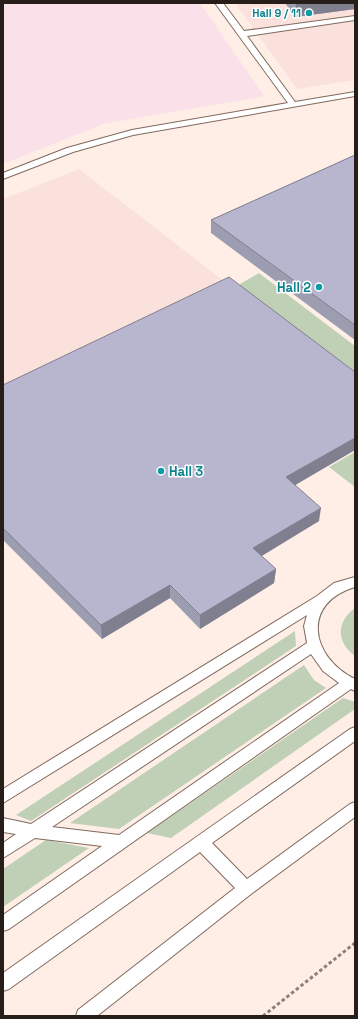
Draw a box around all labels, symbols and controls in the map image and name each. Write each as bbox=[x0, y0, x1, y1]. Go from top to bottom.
place label: Hall 9 / 11 bbox=[252, 6, 301, 20]
marker: Hall 9 / 11 bbox=[304, 8, 314, 18]
place label: Hall 2 bbox=[277, 279, 311, 296]
marker: Hall 2 bbox=[314, 282, 324, 292]
place label: Hall 3 bbox=[169, 463, 203, 480]
marker: Hall 3 bbox=[156, 466, 166, 476]

